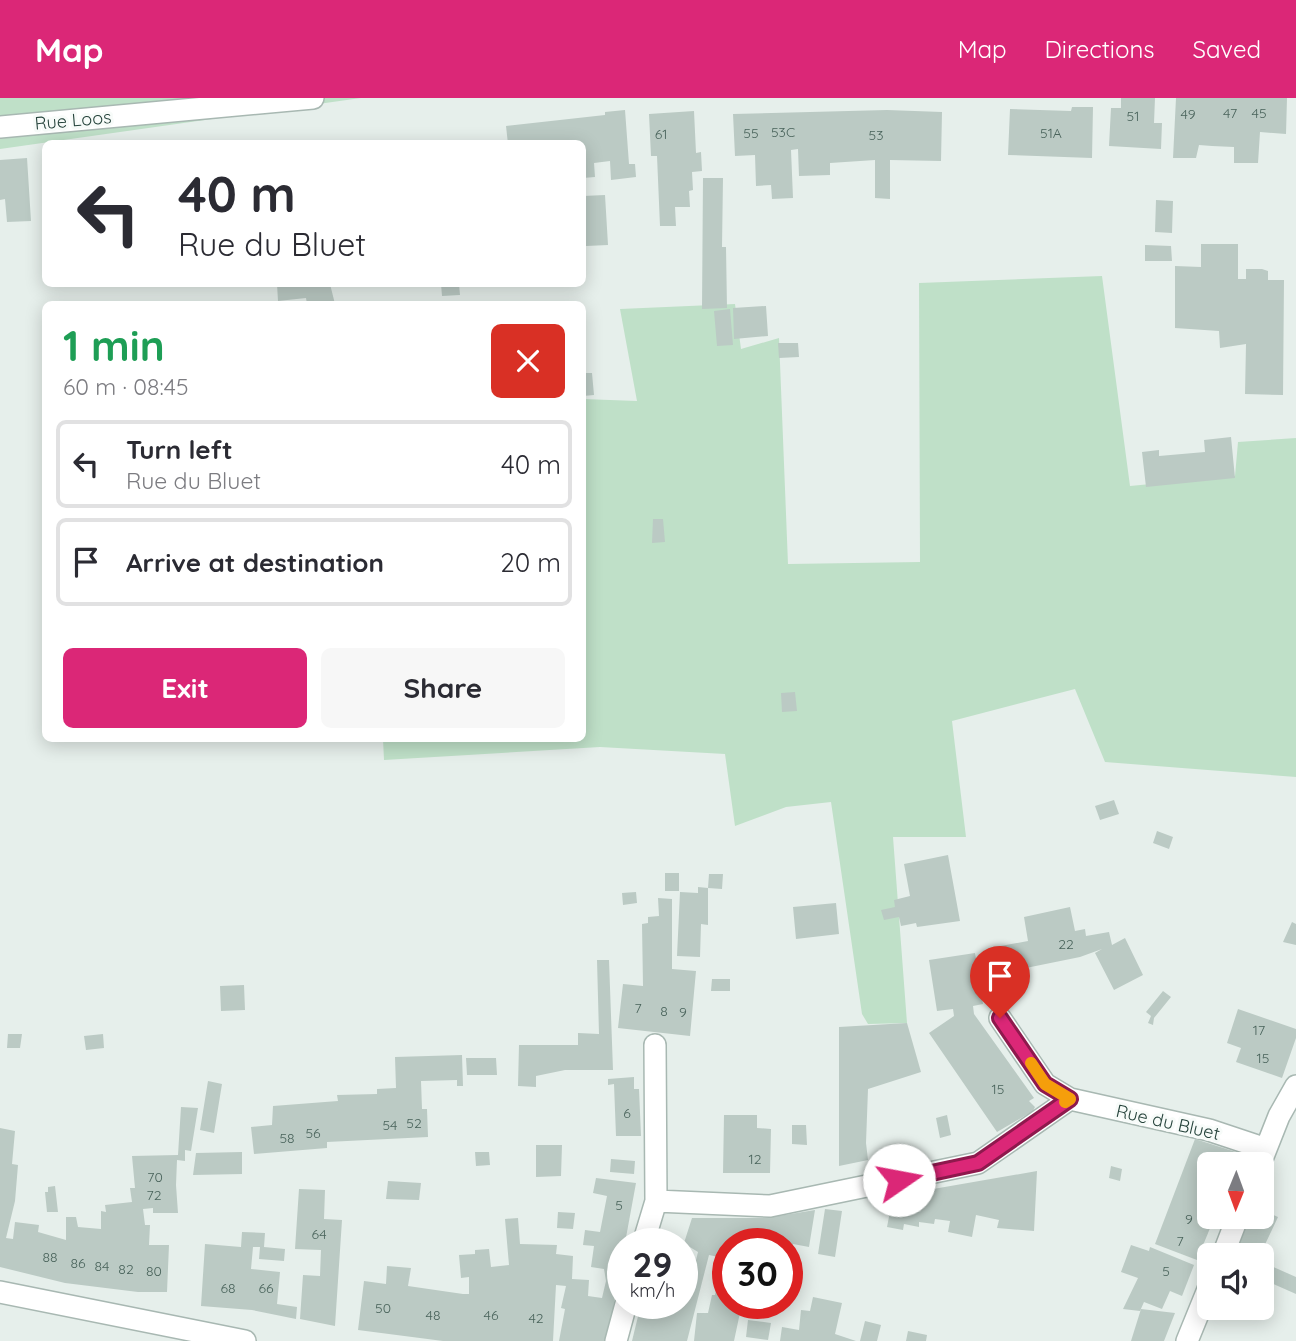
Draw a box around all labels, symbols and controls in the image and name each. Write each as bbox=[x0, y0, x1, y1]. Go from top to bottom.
text: Map bbox=[35, 29, 103, 70]
text: Map bbox=[958, 34, 1007, 64]
text: Directions bbox=[1045, 34, 1155, 64]
text: Saved bbox=[1193, 34, 1261, 64]
house number: 47 bbox=[1223, 104, 1237, 122]
house number: 45 bbox=[1251, 104, 1267, 122]
street label: Rue Loos bbox=[34, 105, 112, 135]
house number: 49 bbox=[1181, 105, 1196, 123]
house number: 51 bbox=[1127, 107, 1139, 125]
house number: 53C bbox=[771, 123, 795, 141]
house number: 55 bbox=[743, 124, 759, 142]
house number: 51A bbox=[1040, 124, 1062, 142]
house number: 61 bbox=[655, 125, 667, 143]
house number: 53 bbox=[869, 126, 883, 144]
text: 40 m bbox=[178, 163, 296, 224]
icon: left bbox=[63, 168, 154, 259]
text: Rue du Bluet bbox=[178, 224, 366, 264]
text: 1 min bbox=[63, 319, 165, 372]
button: close bbox=[491, 324, 565, 398]
text: 60 m · 08:45 bbox=[63, 372, 189, 401]
text: Turn left bbox=[126, 433, 233, 466]
icon: left bbox=[67, 445, 105, 483]
text: 40 m bbox=[501, 448, 561, 481]
text: Rue du Bluet bbox=[126, 466, 261, 495]
icon: arrive bbox=[67, 543, 105, 581]
text: Arrive at destination bbox=[126, 546, 384, 579]
text: 20 m bbox=[500, 546, 561, 579]
button: Exit bbox=[63, 648, 307, 728]
button: Share bbox=[321, 648, 565, 728]
house number: 22 bbox=[1058, 935, 1074, 953]
pin bbox=[970, 946, 1030, 1018]
icon: arrive bbox=[981, 957, 1019, 995]
house number: 7 bbox=[634, 999, 642, 1017]
house number: 8 bbox=[660, 1002, 668, 1020]
house number: 9 bbox=[679, 1003, 687, 1021]
house number: 17 bbox=[1253, 1021, 1265, 1039]
house number: 15 bbox=[1257, 1049, 1269, 1067]
house number: 15 bbox=[992, 1080, 1004, 1098]
street label: Rue du Bluet bbox=[1114, 1099, 1222, 1145]
house number: 6 bbox=[623, 1104, 631, 1122]
house number: 52 bbox=[406, 1114, 422, 1132]
house number: 54 bbox=[382, 1116, 398, 1134]
house number: 56 bbox=[305, 1124, 321, 1142]
house number: 58 bbox=[279, 1129, 295, 1147]
position arrow bbox=[862, 1143, 936, 1217]
house number: 12 bbox=[749, 1150, 762, 1168]
north arrow bbox=[1197, 1152, 1274, 1228]
map controls bbox=[1197, 1152, 1274, 1320]
house number: 70 bbox=[147, 1168, 163, 1186]
house number: 72 bbox=[147, 1186, 162, 1204]
house number: 5 bbox=[615, 1196, 623, 1214]
house number: 9 bbox=[1185, 1210, 1193, 1228]
house number: 64 bbox=[311, 1225, 327, 1243]
speed limit sign: 30 bbox=[712, 1228, 803, 1319]
house number: 7 bbox=[1176, 1232, 1184, 1250]
text: 29 bbox=[633, 1242, 672, 1286]
button: sound bbox=[1197, 1243, 1274, 1320]
house number: 88 bbox=[42, 1248, 58, 1266]
house number: 86 bbox=[70, 1254, 86, 1272]
house number: 84 bbox=[95, 1257, 109, 1275]
house number: 82 bbox=[118, 1260, 134, 1278]
house number: 80 bbox=[146, 1262, 162, 1280]
house number: 5 bbox=[1162, 1262, 1170, 1280]
house number: 68 bbox=[220, 1279, 236, 1297]
house number: 66 bbox=[258, 1279, 274, 1297]
text: km/h bbox=[630, 1279, 675, 1302]
house number: 50 bbox=[375, 1299, 391, 1317]
house number: 48 bbox=[426, 1306, 440, 1324]
house number: 46 bbox=[484, 1306, 499, 1324]
house number: 42 bbox=[528, 1309, 544, 1327]

